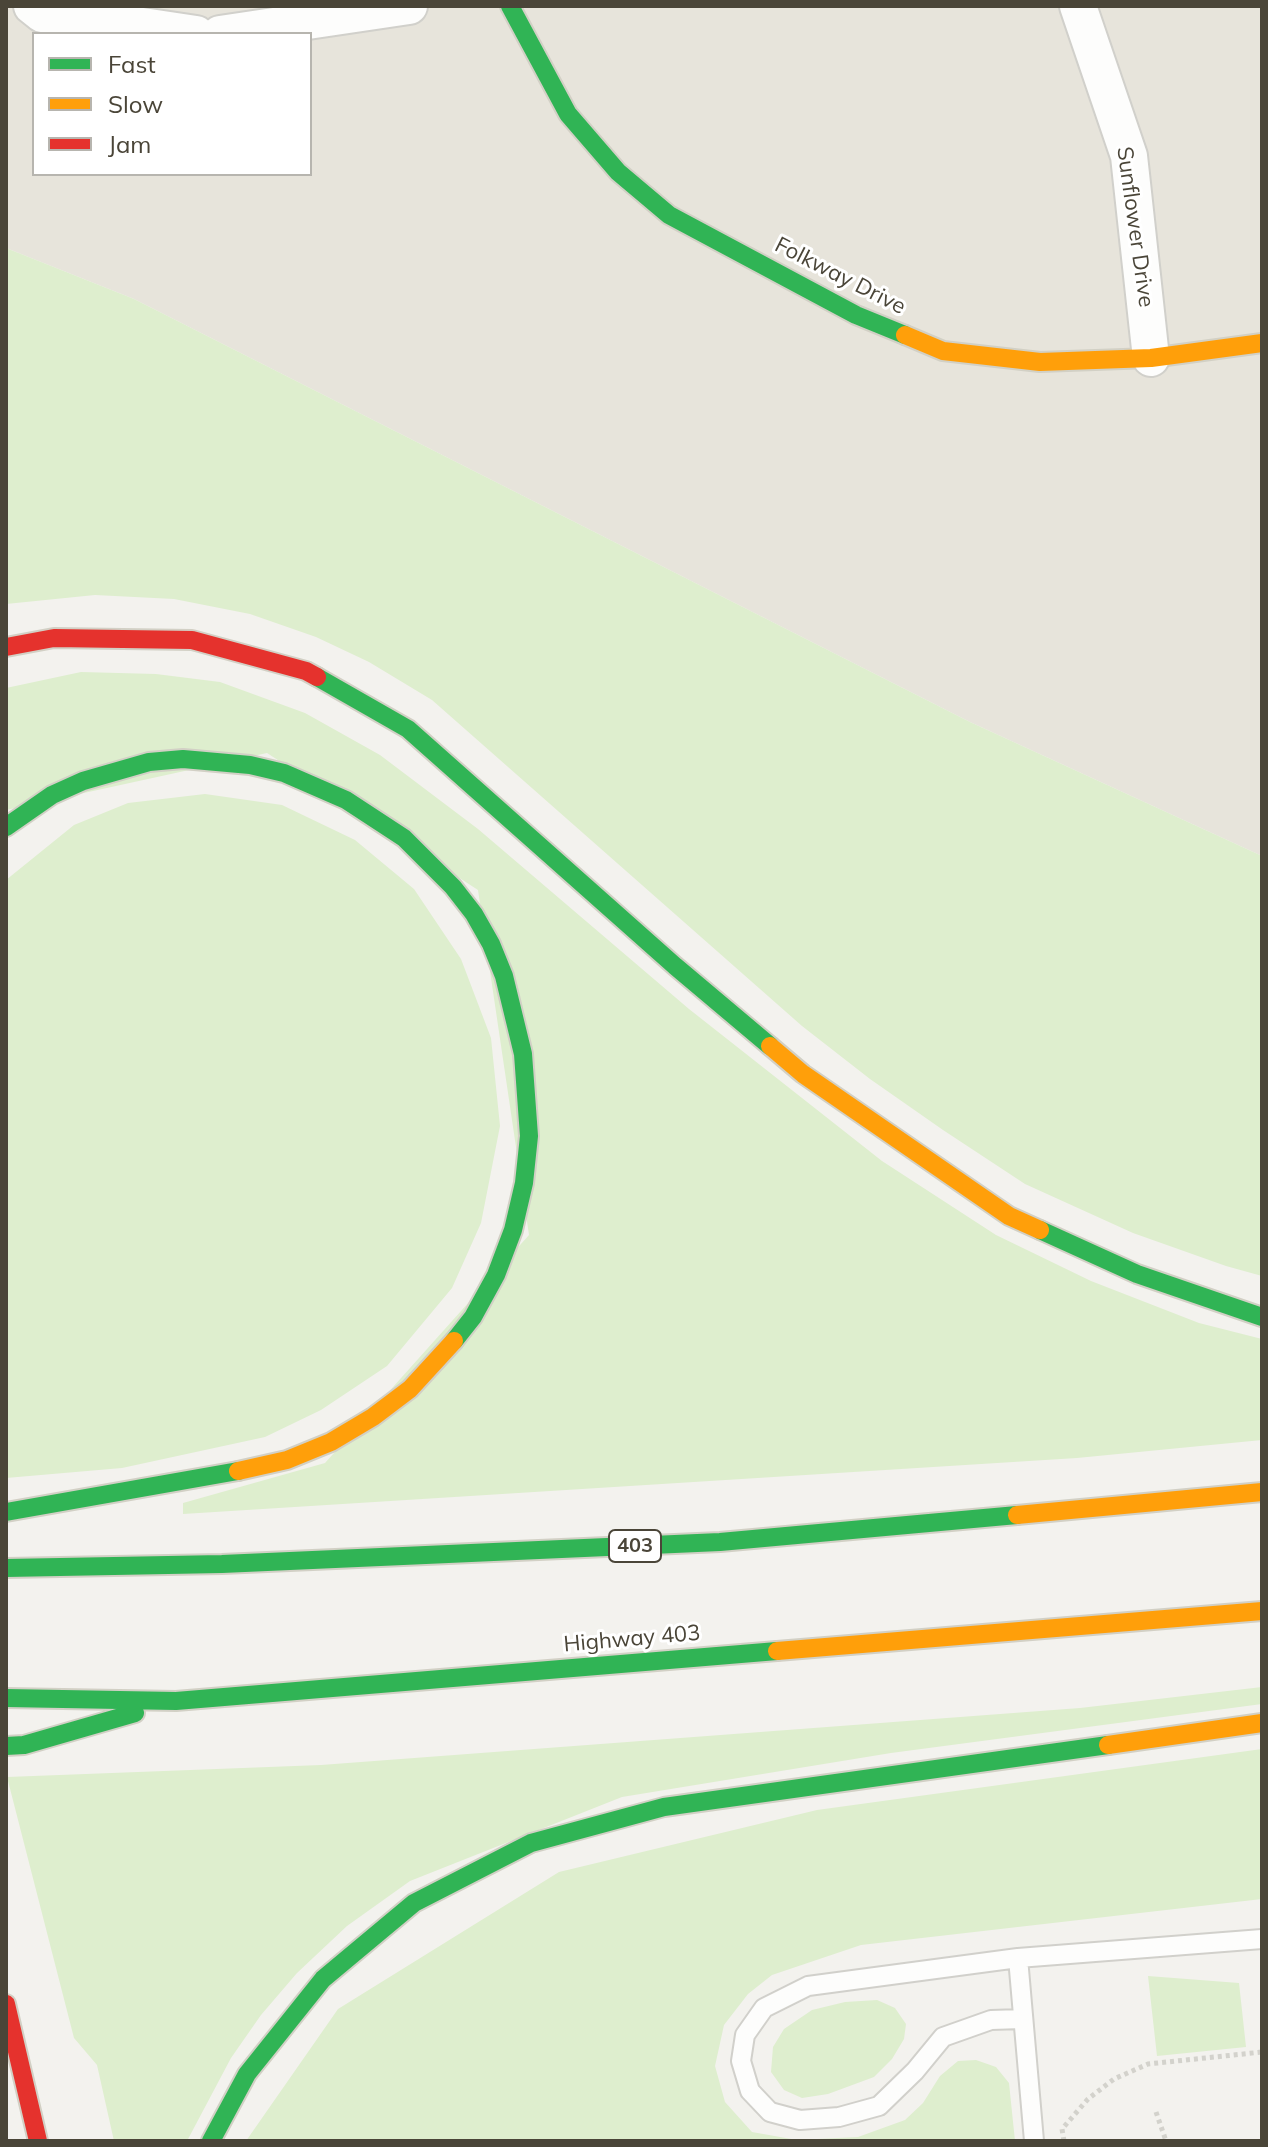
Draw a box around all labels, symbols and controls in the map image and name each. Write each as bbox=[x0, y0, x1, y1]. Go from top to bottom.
legend bbox=[32, 32, 312, 176]
text: Fast bbox=[108, 49, 156, 79]
text: Slow bbox=[108, 89, 163, 119]
text: Jam bbox=[108, 129, 151, 159]
street label: Sunflower Drive bbox=[1111, 145, 1159, 309]
street label: Folkway Drive bbox=[770, 232, 910, 320]
road number: 403 bbox=[609, 1530, 661, 1562]
street label: Highway 403 bbox=[563, 1620, 701, 1658]

